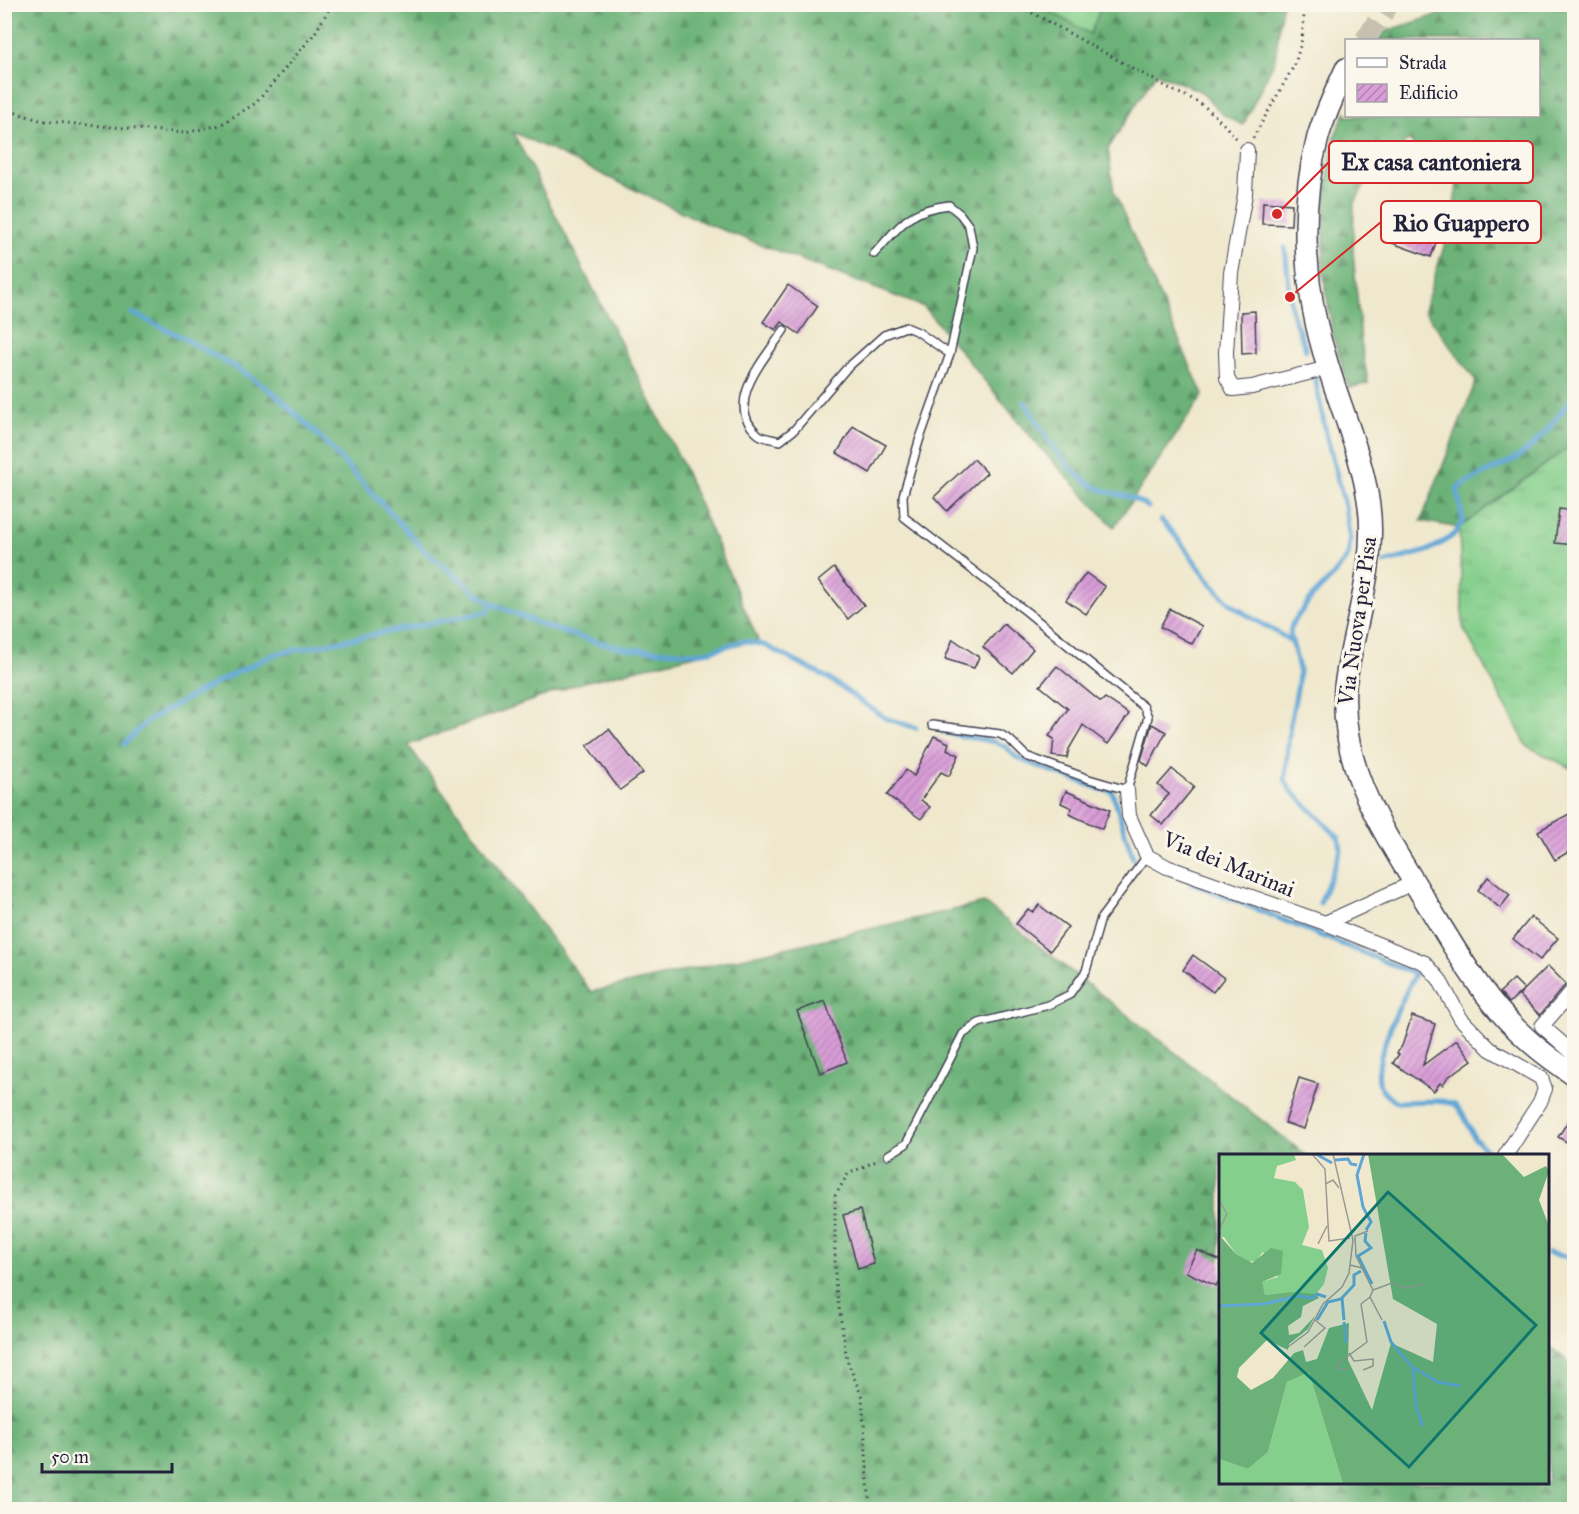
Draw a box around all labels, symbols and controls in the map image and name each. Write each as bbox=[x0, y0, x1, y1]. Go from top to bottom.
legend bbox=[1345, 39, 1540, 117]
text: Strada bbox=[1399, 52, 1447, 74]
text: Edificio bbox=[1399, 82, 1458, 104]
callout: Ex casa cantoniera bbox=[1329, 141, 1533, 183]
text: Ex casa cantoniera bbox=[1341, 147, 1522, 177]
callout: Rio Guappero bbox=[1381, 201, 1541, 243]
text: Rio Guappero bbox=[1393, 208, 1529, 238]
street label: Via Nuova per Pisa bbox=[1332, 534, 1382, 708]
street label: Via dei Marinai bbox=[1158, 825, 1299, 903]
inset map bbox=[1219, 1154, 1549, 1484]
scale bar bbox=[42, 1436, 172, 1474]
text: 50 m bbox=[51, 1446, 89, 1468]

